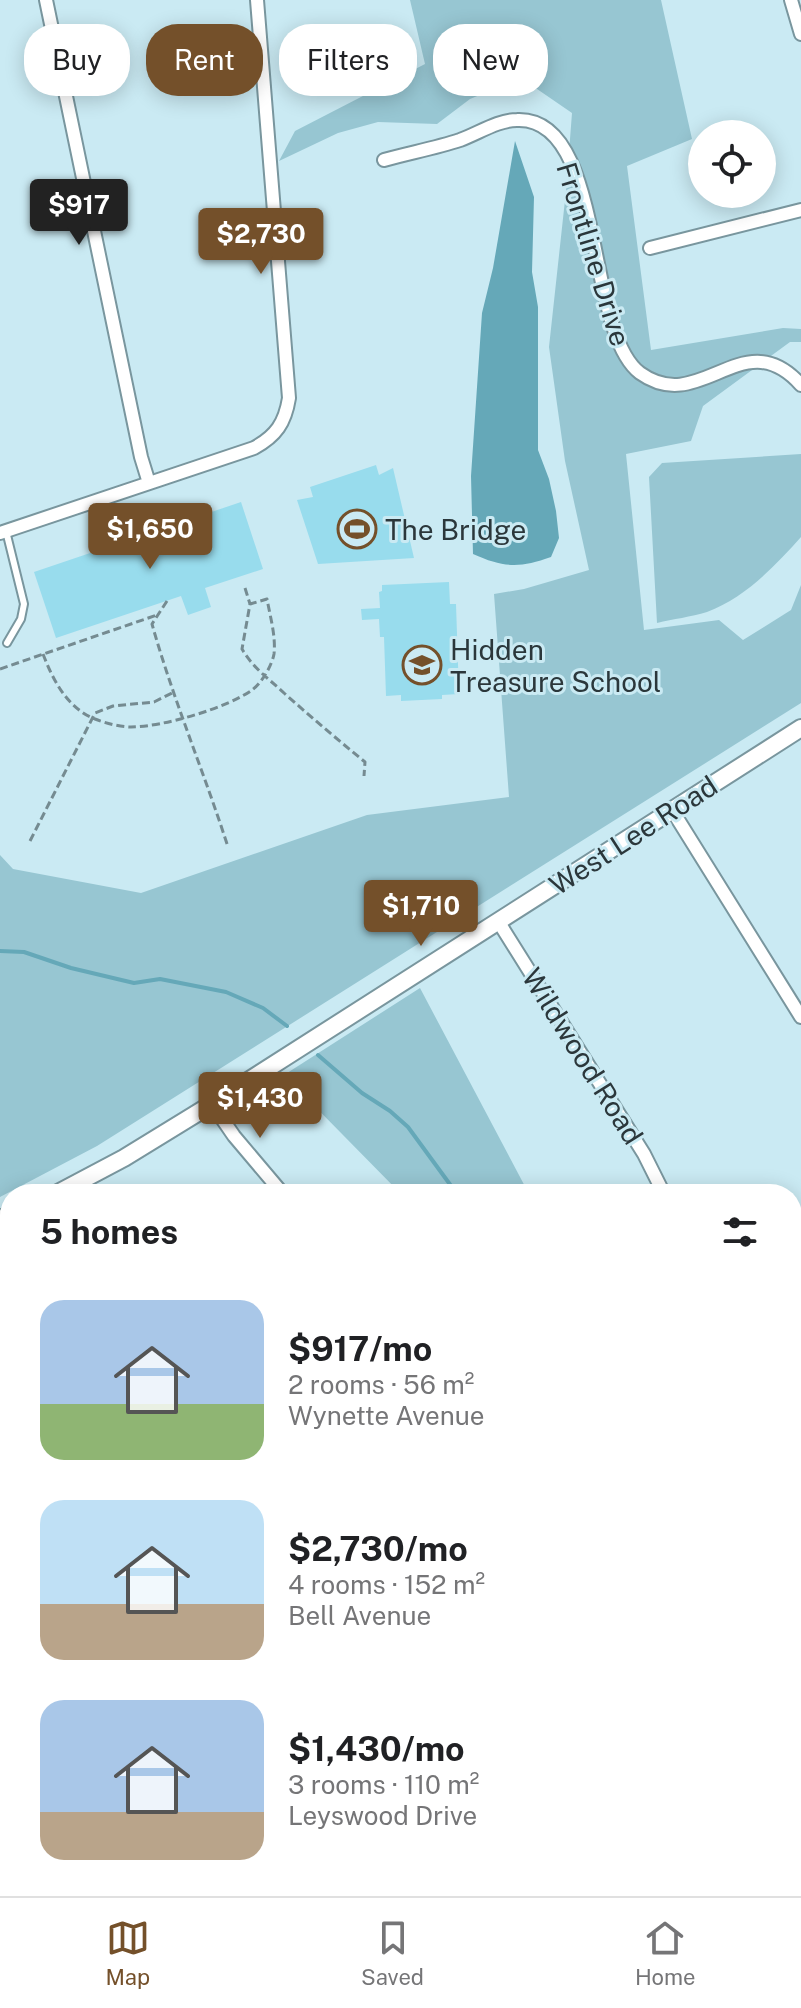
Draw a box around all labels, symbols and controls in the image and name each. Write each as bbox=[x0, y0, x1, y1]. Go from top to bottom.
chip: Buy bbox=[24, 24, 130, 96]
chip: Rent bbox=[146, 24, 263, 96]
chip: Filters bbox=[279, 24, 417, 96]
chip: New bbox=[433, 24, 548, 96]
map controls bbox=[688, 120, 776, 208]
button: locate bbox=[688, 120, 776, 208]
street label: Frontline Drive bbox=[550, 158, 638, 350]
pin: $917 bbox=[32, 179, 126, 247]
text: $917 bbox=[48, 189, 110, 220]
pin: $2,730 bbox=[196, 208, 326, 276]
text: $2,730 bbox=[216, 218, 306, 249]
pin: $1,650 bbox=[85, 503, 215, 571]
sports icon: The Bridge bbox=[336, 508, 378, 550]
text: $1,650 bbox=[106, 513, 194, 544]
place label: The Bridge bbox=[385, 513, 526, 546]
place label: Hidden Treasure School bbox=[450, 633, 661, 698]
school or university icon: Hidden Treasure School bbox=[401, 644, 443, 686]
street label: West Lee Road bbox=[543, 769, 723, 901]
pin: $1,710 bbox=[356, 880, 486, 948]
text: $1,710 bbox=[382, 890, 460, 921]
street label: Wildwood Road bbox=[516, 962, 650, 1150]
pin: $1,430 bbox=[195, 1072, 325, 1140]
text: $1,430 bbox=[217, 1082, 303, 1113]
icon: filters bbox=[718, 1210, 762, 1254]
text: 5 homes bbox=[40, 1212, 178, 1252]
text: $917/mo bbox=[288, 1329, 432, 1369]
icon: home bbox=[104, 1332, 200, 1428]
text: 2 rooms · 56 m² bbox=[288, 1369, 474, 1400]
text: Wynette Avenue bbox=[288, 1400, 485, 1431]
text: $2,730/mo bbox=[288, 1529, 468, 1569]
icon: home bbox=[104, 1532, 200, 1628]
text: 4 rooms · 152 m² bbox=[288, 1569, 485, 1600]
text: Bell Avenue bbox=[288, 1600, 431, 1631]
text: $1,430/mo bbox=[288, 1729, 465, 1769]
icon: home bbox=[104, 1732, 200, 1828]
text: 3 rooms · 110 m² bbox=[288, 1769, 479, 1800]
text: Leyswood Drive bbox=[288, 1800, 477, 1831]
tab: Map bbox=[105, 1916, 150, 1990]
tab: Saved bbox=[361, 1916, 424, 1990]
tab: Home bbox=[635, 1916, 696, 1990]

